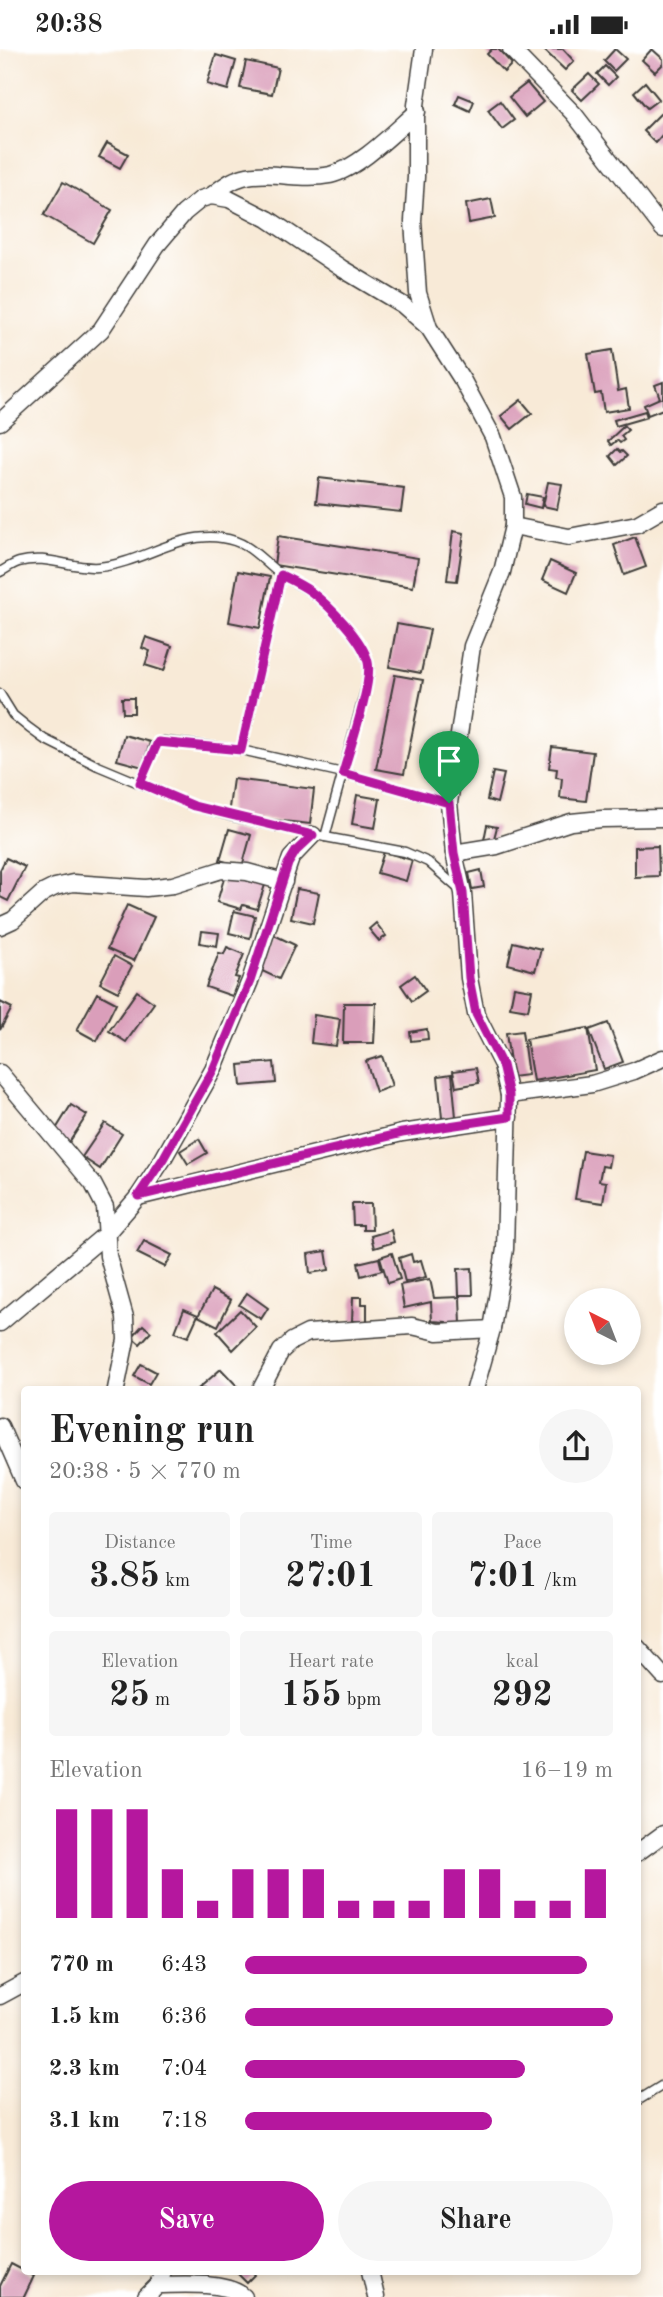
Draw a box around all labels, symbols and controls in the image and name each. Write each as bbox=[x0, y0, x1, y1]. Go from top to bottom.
text: 20:38 bbox=[35, 12, 103, 38]
pin bbox=[419, 731, 479, 803]
icon: arrive bbox=[430, 742, 468, 780]
north arrow bbox=[564, 1288, 640, 1365]
map controls bbox=[564, 1288, 641, 1365]
button: share bbox=[539, 1409, 613, 1483]
text: Evening run bbox=[49, 1413, 255, 1451]
text: 20:38 · 5 × 770 m bbox=[49, 1460, 241, 1483]
text: Distance bbox=[104, 1534, 175, 1553]
text: Time bbox=[310, 1534, 352, 1553]
text: Pace bbox=[503, 1534, 542, 1553]
text: 3.85 bbox=[89, 1559, 160, 1594]
text: 27:01 bbox=[285, 1559, 377, 1594]
text: 7:01 bbox=[468, 1559, 538, 1594]
text: km bbox=[160, 1572, 190, 1591]
text: /km bbox=[538, 1572, 577, 1591]
text: Elevation bbox=[101, 1653, 178, 1672]
text: Heart rate bbox=[288, 1653, 374, 1672]
text: kcal bbox=[506, 1653, 539, 1672]
text: 25 bbox=[109, 1678, 150, 1713]
text: 155 bbox=[281, 1678, 341, 1713]
text: 292 bbox=[492, 1678, 553, 1713]
text: m bbox=[150, 1691, 170, 1710]
text: bpm bbox=[341, 1691, 381, 1710]
text: Elevation bbox=[49, 1759, 143, 1782]
text: 16–19 m bbox=[521, 1759, 613, 1782]
text: 770 m bbox=[49, 1953, 114, 1976]
text: 6:43 bbox=[161, 1953, 207, 1976]
text: 1.5 km bbox=[49, 2005, 120, 2028]
text: 6:36 bbox=[161, 2005, 207, 2028]
text: 2.3 km bbox=[49, 2057, 120, 2080]
text: 7:04 bbox=[161, 2057, 207, 2080]
text: 3.1 km bbox=[49, 2109, 120, 2132]
text: 7:18 bbox=[161, 2109, 207, 2132]
button: Save bbox=[49, 2181, 324, 2261]
button: Share bbox=[338, 2181, 613, 2261]

